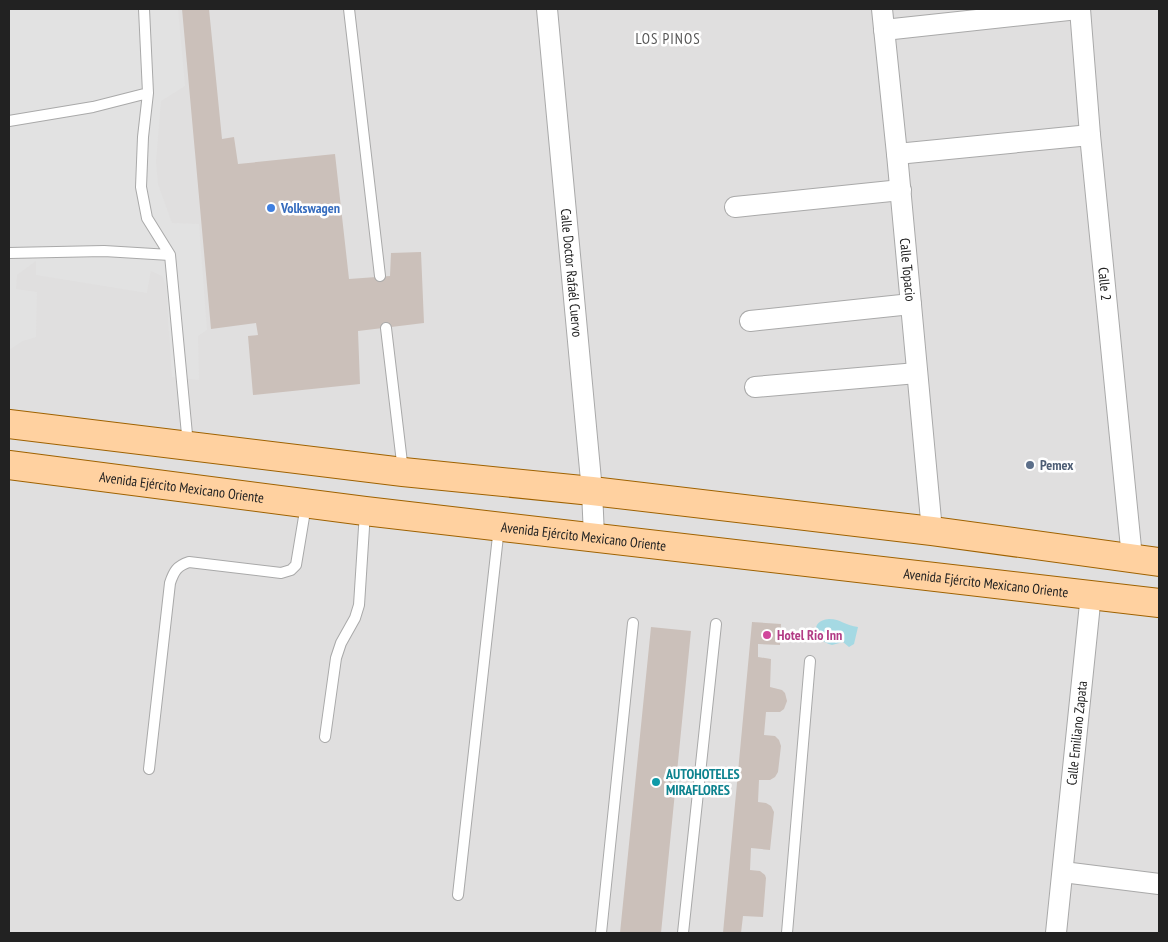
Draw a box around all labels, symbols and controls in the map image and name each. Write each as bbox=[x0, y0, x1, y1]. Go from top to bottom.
district label: LOS PINOS bbox=[635, 29, 701, 48]
place label: Volkswagen bbox=[280, 199, 340, 217]
marker: Volkswagen bbox=[265, 202, 277, 214]
street label: Calle Doctor Rafaél Cuervo bbox=[557, 208, 587, 338]
street label: Calle Topacio bbox=[896, 237, 920, 302]
street label: Calle 2 bbox=[1094, 266, 1115, 301]
place label: Pemex bbox=[1040, 456, 1074, 474]
marker: Pemex bbox=[1024, 459, 1036, 471]
street label: Avenida Ejército Mexicano Oriente bbox=[98, 468, 265, 507]
street label: Avenida Ejército Mexicano Oriente bbox=[500, 518, 667, 555]
street label: Avenida Ejército Mexicano Oriente bbox=[902, 564, 1070, 601]
place label: Hotel Rio Inn bbox=[777, 626, 842, 644]
marker: Hotel Rio Inn bbox=[761, 629, 773, 641]
street label: Calle Emiliano Zapata bbox=[1062, 680, 1091, 786]
place label: AUTOHOTELES MIRAFLORES bbox=[665, 765, 740, 799]
marker: AUTOHOTELES MIRAFLORES bbox=[650, 776, 662, 788]

